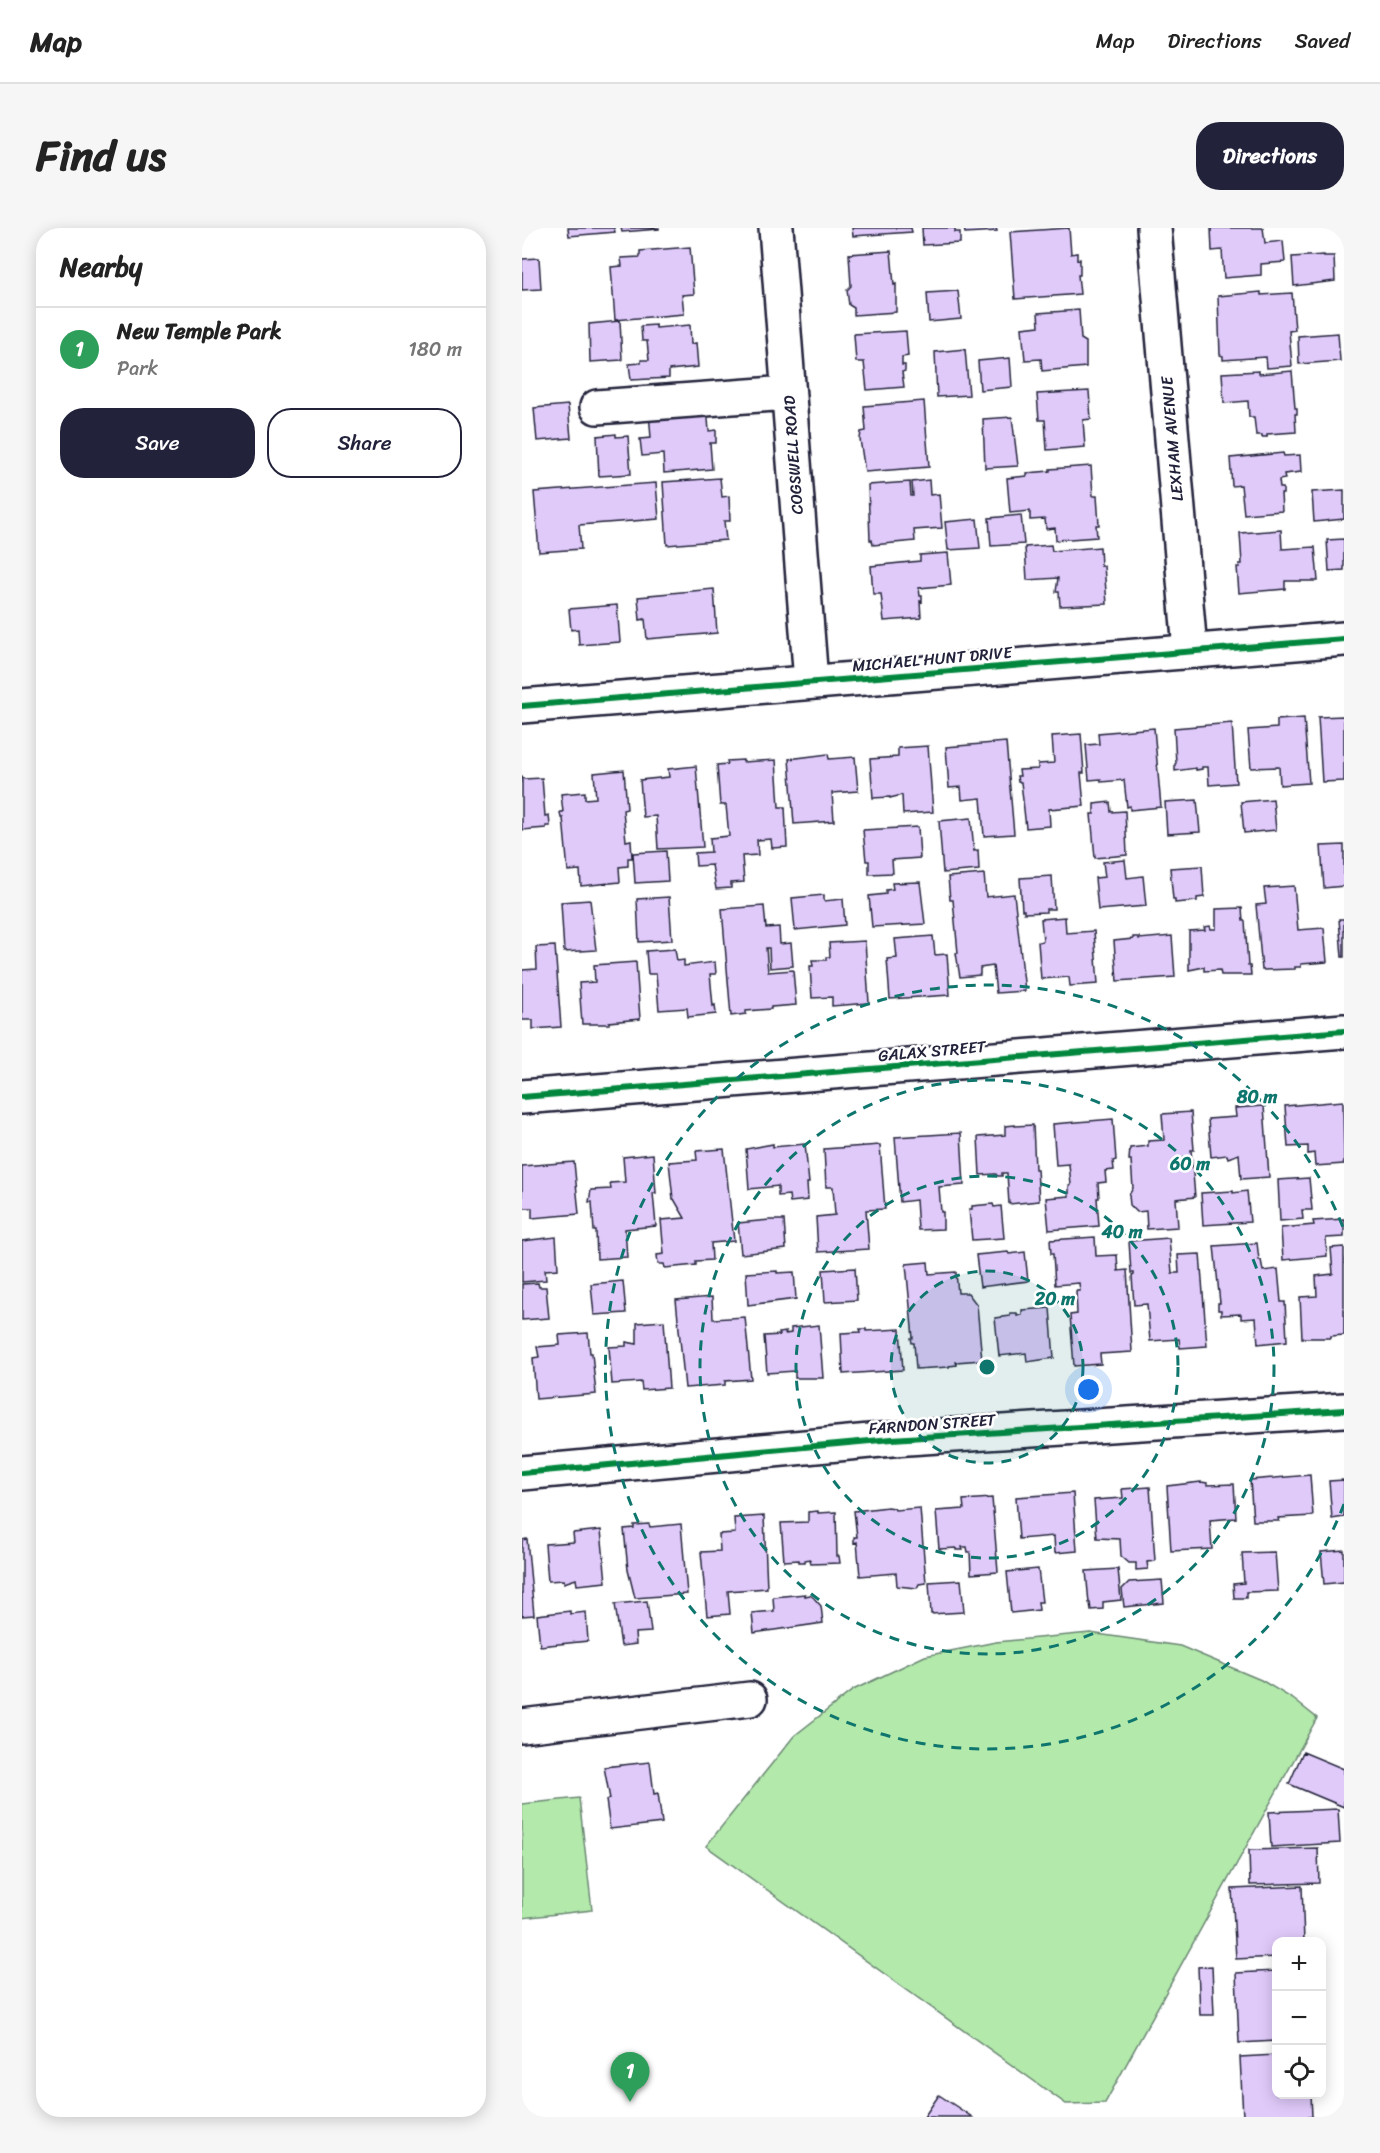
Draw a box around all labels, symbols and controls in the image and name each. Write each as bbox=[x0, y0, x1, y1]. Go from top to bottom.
text: Map bbox=[30, 17, 82, 66]
text: Map bbox=[1096, 22, 1134, 60]
text: Directions bbox=[1167, 22, 1262, 60]
text: Saved bbox=[1295, 22, 1350, 60]
text: Find us bbox=[36, 119, 166, 193]
button: Directions bbox=[1196, 122, 1344, 190]
text: Nearby bbox=[60, 244, 142, 290]
text: New Temple Park bbox=[117, 312, 282, 351]
text: 1 bbox=[75, 332, 84, 367]
text: 180 m bbox=[408, 332, 462, 367]
text: Park bbox=[117, 351, 158, 386]
street label: LEXHAM AVENUE bbox=[1152, 374, 1192, 503]
street label: COGSWELL ROAD bbox=[774, 394, 812, 515]
button: Save bbox=[60, 408, 255, 478]
button: Share bbox=[267, 408, 462, 478]
street label: MICHAEL HUNT DRIVE bbox=[851, 637, 1014, 680]
street label: GALAX STREET bbox=[877, 1032, 988, 1070]
text: 80 m bbox=[1236, 1081, 1278, 1113]
text: 60 m bbox=[1169, 1148, 1210, 1180]
text: 40 m bbox=[1100, 1216, 1143, 1248]
text: 20 m bbox=[1034, 1283, 1075, 1315]
centre of rings bbox=[977, 1357, 997, 1377]
your location bbox=[1074, 1375, 1103, 1404]
street label: FARNDON STREET bbox=[868, 1405, 997, 1443]
map controls bbox=[1272, 1937, 1326, 2099]
button: + bbox=[1272, 1937, 1326, 1991]
button: − bbox=[1272, 1991, 1326, 2045]
button: locate bbox=[1272, 2045, 1326, 2099]
pin: 1 bbox=[610, 2052, 650, 2102]

